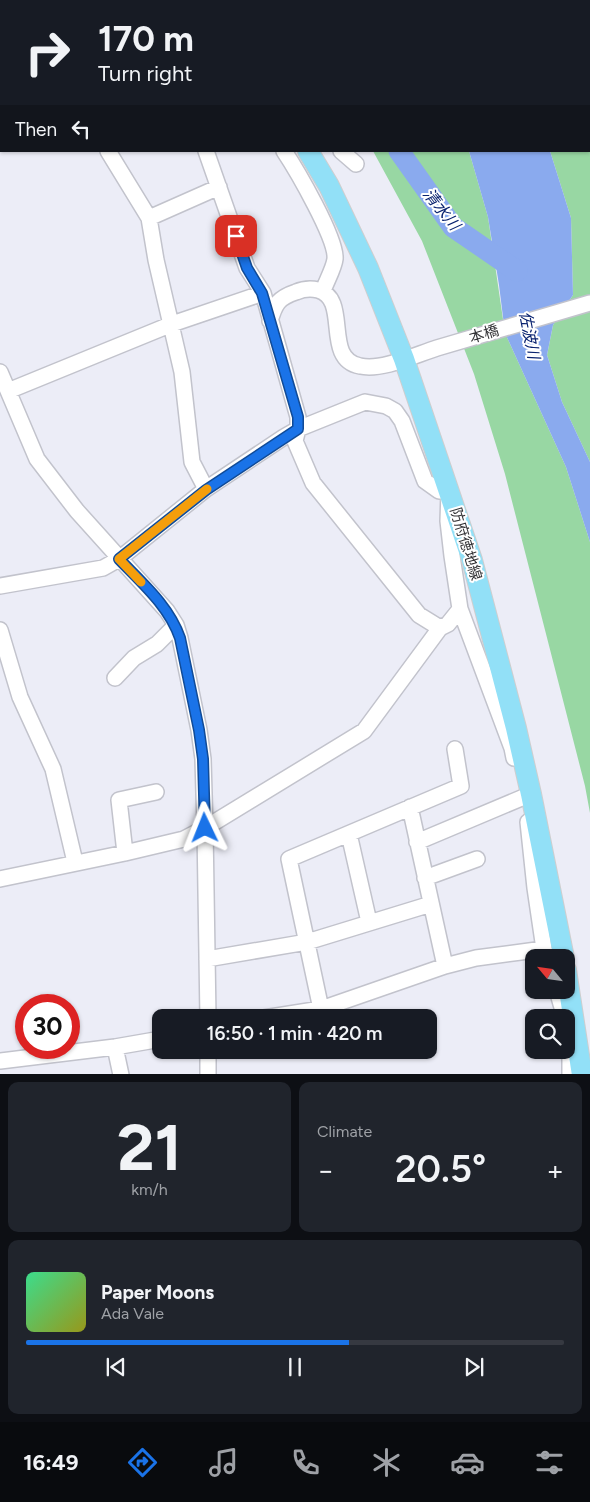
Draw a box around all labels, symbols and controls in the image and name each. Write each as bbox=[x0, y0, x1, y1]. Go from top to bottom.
text: 170 m bbox=[98, 18, 194, 60]
icon: right bbox=[15, 20, 80, 85]
text: Turn right bbox=[98, 60, 193, 87]
icon: left bbox=[67, 115, 95, 143]
text: Then bbox=[15, 118, 57, 141]
water label: 清水川 bbox=[419, 185, 465, 235]
pin bbox=[215, 215, 257, 257]
icon: arrive bbox=[222, 222, 250, 250]
water label: 佐波川 bbox=[516, 310, 544, 362]
street label: 本橋 bbox=[467, 321, 501, 347]
street label: 防府徳地線 bbox=[446, 505, 486, 583]
position arrow bbox=[178, 801, 230, 853]
north arrow bbox=[525, 949, 575, 999]
map controls bbox=[525, 949, 575, 1059]
speed limit sign: 30 bbox=[15, 994, 80, 1059]
button: search bbox=[525, 1009, 575, 1059]
text: 16:50 · 1 min · 420 m bbox=[206, 1022, 383, 1045]
text: 21 bbox=[117, 1108, 182, 1186]
text: Climate bbox=[317, 1122, 372, 1141]
text: 20.5° bbox=[395, 1146, 486, 1192]
text: − bbox=[317, 1153, 334, 1187]
text: + bbox=[547, 1153, 564, 1187]
text: km/h bbox=[131, 1180, 168, 1199]
text: Paper Moons bbox=[101, 1281, 214, 1304]
text: Ada Vale bbox=[101, 1304, 164, 1323]
icon: previous bbox=[102, 1353, 130, 1381]
icon: pause bbox=[281, 1353, 309, 1381]
icon: next bbox=[460, 1353, 488, 1381]
icon: directions bbox=[125, 1445, 160, 1480]
icon: music bbox=[206, 1445, 241, 1480]
icon: phone bbox=[288, 1445, 323, 1480]
icon: climate bbox=[369, 1445, 404, 1480]
icon: car bbox=[450, 1445, 485, 1480]
icon: filters bbox=[532, 1445, 567, 1480]
text: 16:49 bbox=[23, 1449, 79, 1476]

